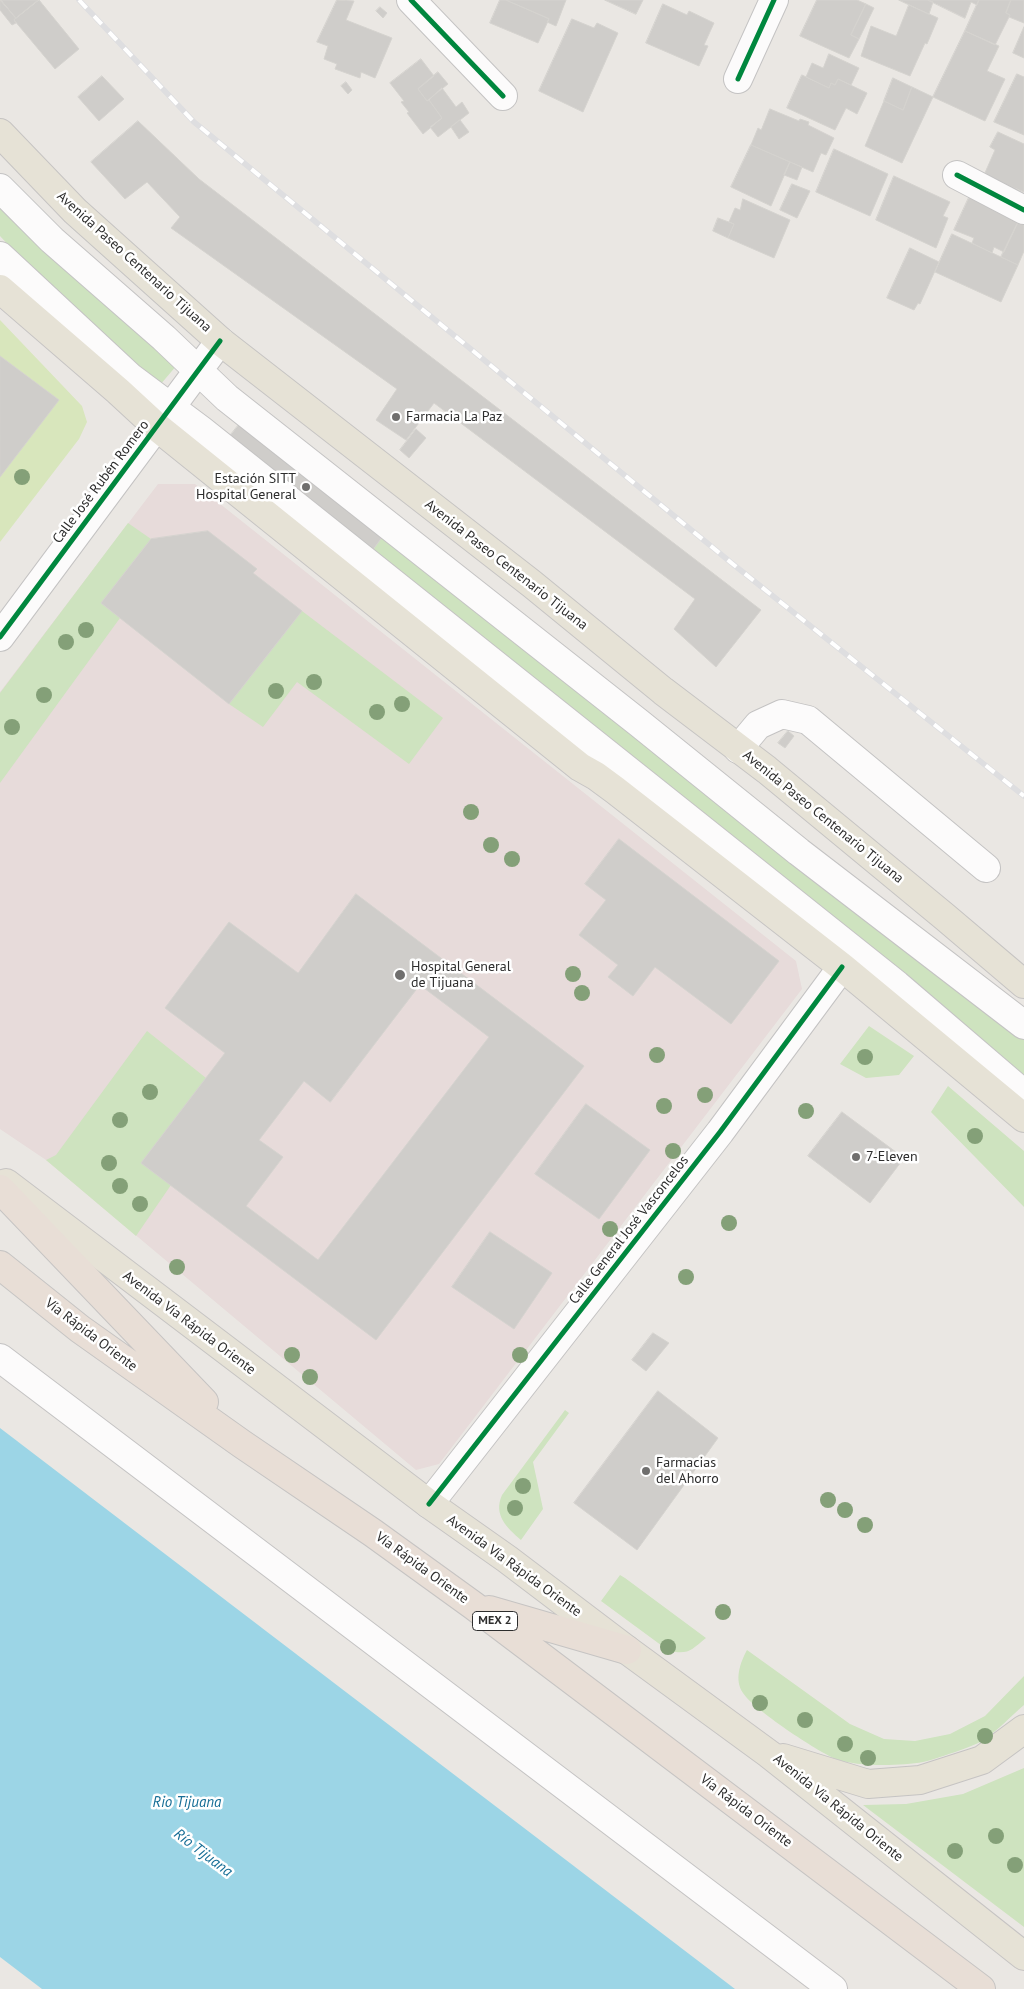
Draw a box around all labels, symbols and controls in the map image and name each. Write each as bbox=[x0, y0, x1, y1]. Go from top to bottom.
street label: Avenida Paseo Centenario Tijuana bbox=[53, 188, 215, 336]
place label: Farmacia La Paz bbox=[406, 409, 502, 425]
marker: Farmacia La Paz bbox=[390, 411, 402, 423]
street label: Calle José Rubén Romero bbox=[49, 417, 153, 547]
place label: Estación SITT Hospital General bbox=[196, 471, 296, 504]
marker: Estación SITT Hospital General bbox=[300, 481, 312, 493]
street label: Avenida Paseo Centenario Tijuana bbox=[421, 496, 591, 634]
street label: Avenida Paseo Centenario Tijuana bbox=[739, 747, 907, 887]
place label: Hospital General de Tijuana bbox=[411, 959, 511, 992]
marker: Hospital General de Tijuana bbox=[393, 968, 407, 982]
place label: 7-Eleven bbox=[866, 1149, 918, 1165]
marker: 7-Eleven bbox=[850, 1151, 862, 1163]
street label: Calle General José Vasconcelos bbox=[566, 1152, 692, 1308]
street label: Avenida Vía Rápida Oriente bbox=[119, 1268, 259, 1378]
street label: Vía Rápida Oriente bbox=[42, 1295, 140, 1375]
place label: Farmacias del Ahorro bbox=[656, 1455, 719, 1488]
marker: Farmacias del Ahorro bbox=[640, 1465, 652, 1477]
street label: Avenida Vía Rápida Oriente bbox=[444, 1512, 584, 1620]
street label: Vía Rápida Oriente bbox=[372, 1529, 472, 1607]
road number: MEX 2 bbox=[472, 1612, 518, 1630]
street label: Avenida Vía Rápida Oriente bbox=[770, 1750, 906, 1866]
street label: Vía Rápida Oriente bbox=[697, 1771, 795, 1851]
water label: Rio Tijuana bbox=[153, 1794, 221, 1812]
water label: Río Tijuana bbox=[170, 1825, 236, 1881]

